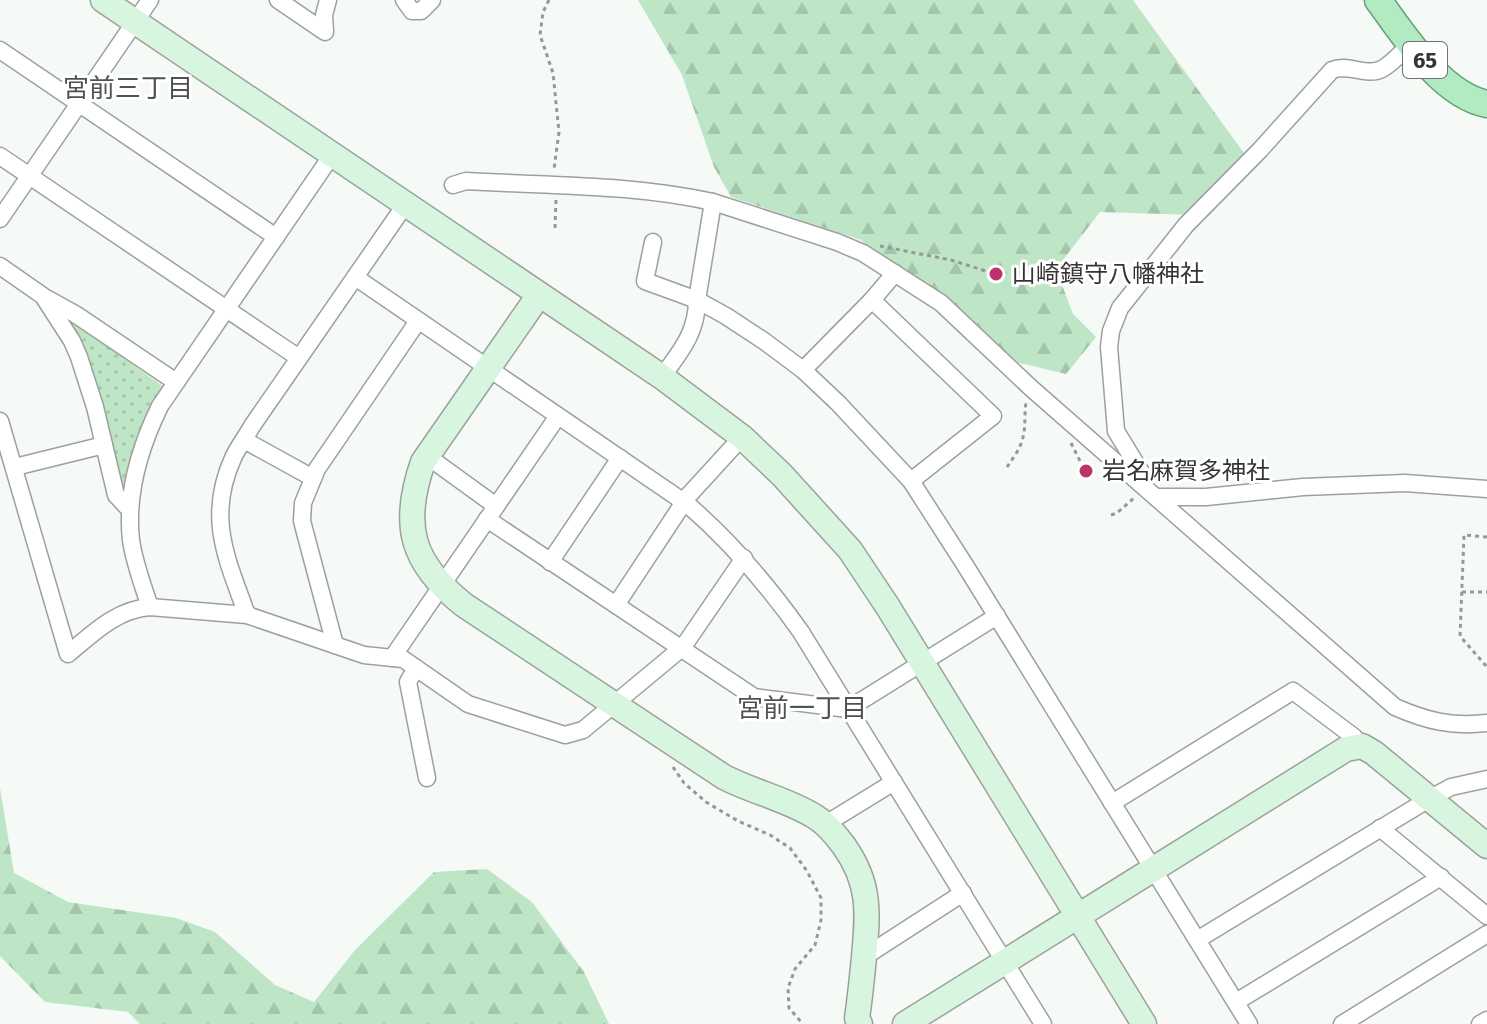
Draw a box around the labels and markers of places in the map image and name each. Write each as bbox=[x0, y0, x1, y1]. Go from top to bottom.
place label: 山崎鎮守八幡神社 bbox=[1012, 260, 1204, 288]
marker: 山崎鎮守八幡神社 bbox=[987, 265, 1005, 283]
place label: 岩名麻賀多神社 bbox=[1102, 457, 1270, 485]
marker: 岩名麻賀多神社 bbox=[1077, 462, 1095, 480]

